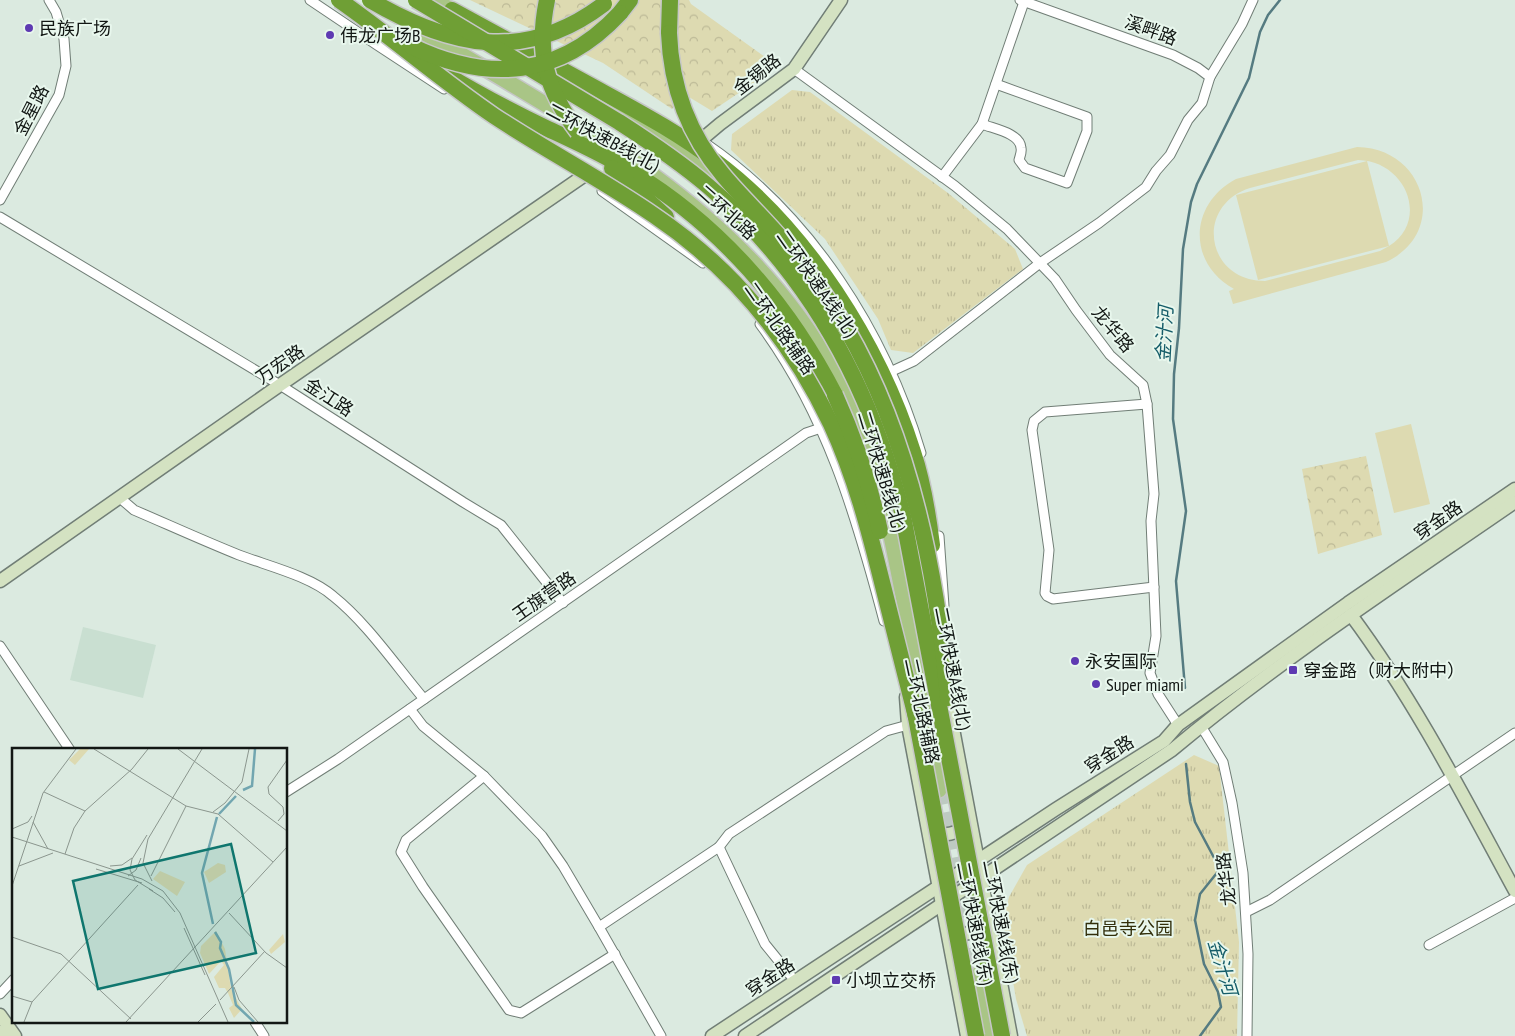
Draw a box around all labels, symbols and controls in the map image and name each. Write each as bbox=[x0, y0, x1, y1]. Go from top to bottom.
street label: 溪畔路 bbox=[1122, 10, 1180, 50]
place label: 民族广场 bbox=[39, 17, 111, 40]
marker: 民族广场 bbox=[23, 22, 35, 34]
place label: 伟龙广场B bbox=[340, 24, 420, 47]
marker: 伟龙广场B bbox=[324, 29, 336, 41]
street label: 金锡路 bbox=[729, 48, 785, 100]
street label: 金星路 bbox=[8, 81, 54, 139]
street label: 二环快速B线(北) bbox=[542, 98, 664, 177]
street label: 二环北路 bbox=[693, 179, 761, 245]
street label: 二环快速A线(北) bbox=[772, 225, 863, 341]
street label: 二环北路辅路 bbox=[740, 277, 820, 379]
street label: 龙华路 bbox=[1087, 301, 1139, 357]
water label: 金汁河 bbox=[1151, 301, 1178, 363]
street label: 万宏路 bbox=[251, 339, 309, 389]
street label: 金江路 bbox=[300, 373, 358, 421]
street label: 二环快速B线(北) bbox=[853, 408, 911, 535]
street label: 穿金路 bbox=[1409, 495, 1467, 545]
street label: 王旗营路 bbox=[508, 566, 580, 626]
street label: 二环快速A线(北) bbox=[930, 605, 976, 732]
place label: 永安国际 bbox=[1085, 650, 1157, 673]
marker: 永安国际 bbox=[1069, 655, 1081, 667]
street label: 二环北路辅路 bbox=[900, 656, 944, 766]
place label: 穿金路（财大附中） bbox=[1303, 659, 1465, 682]
marker: 穿金路（财大附中） bbox=[1287, 664, 1299, 676]
place label: Super miami bbox=[1106, 673, 1184, 696]
marker: Super miami bbox=[1090, 678, 1102, 690]
street label: 穿金路 bbox=[1080, 730, 1138, 778]
inset map bbox=[12, 748, 288, 1024]
street label: 龙华路 bbox=[1211, 851, 1241, 907]
street label: 二环快速A线(东) bbox=[978, 858, 1024, 985]
street label: 二环快速B线(东) bbox=[952, 860, 998, 987]
park label: 白邑寺公园 bbox=[1083, 917, 1173, 940]
water label: 金汁河 bbox=[1203, 936, 1244, 1002]
street label: 穿金路 bbox=[741, 953, 799, 1001]
place label: 小坝立交桥 bbox=[846, 969, 936, 992]
marker: 小坝立交桥 bbox=[830, 974, 842, 986]

